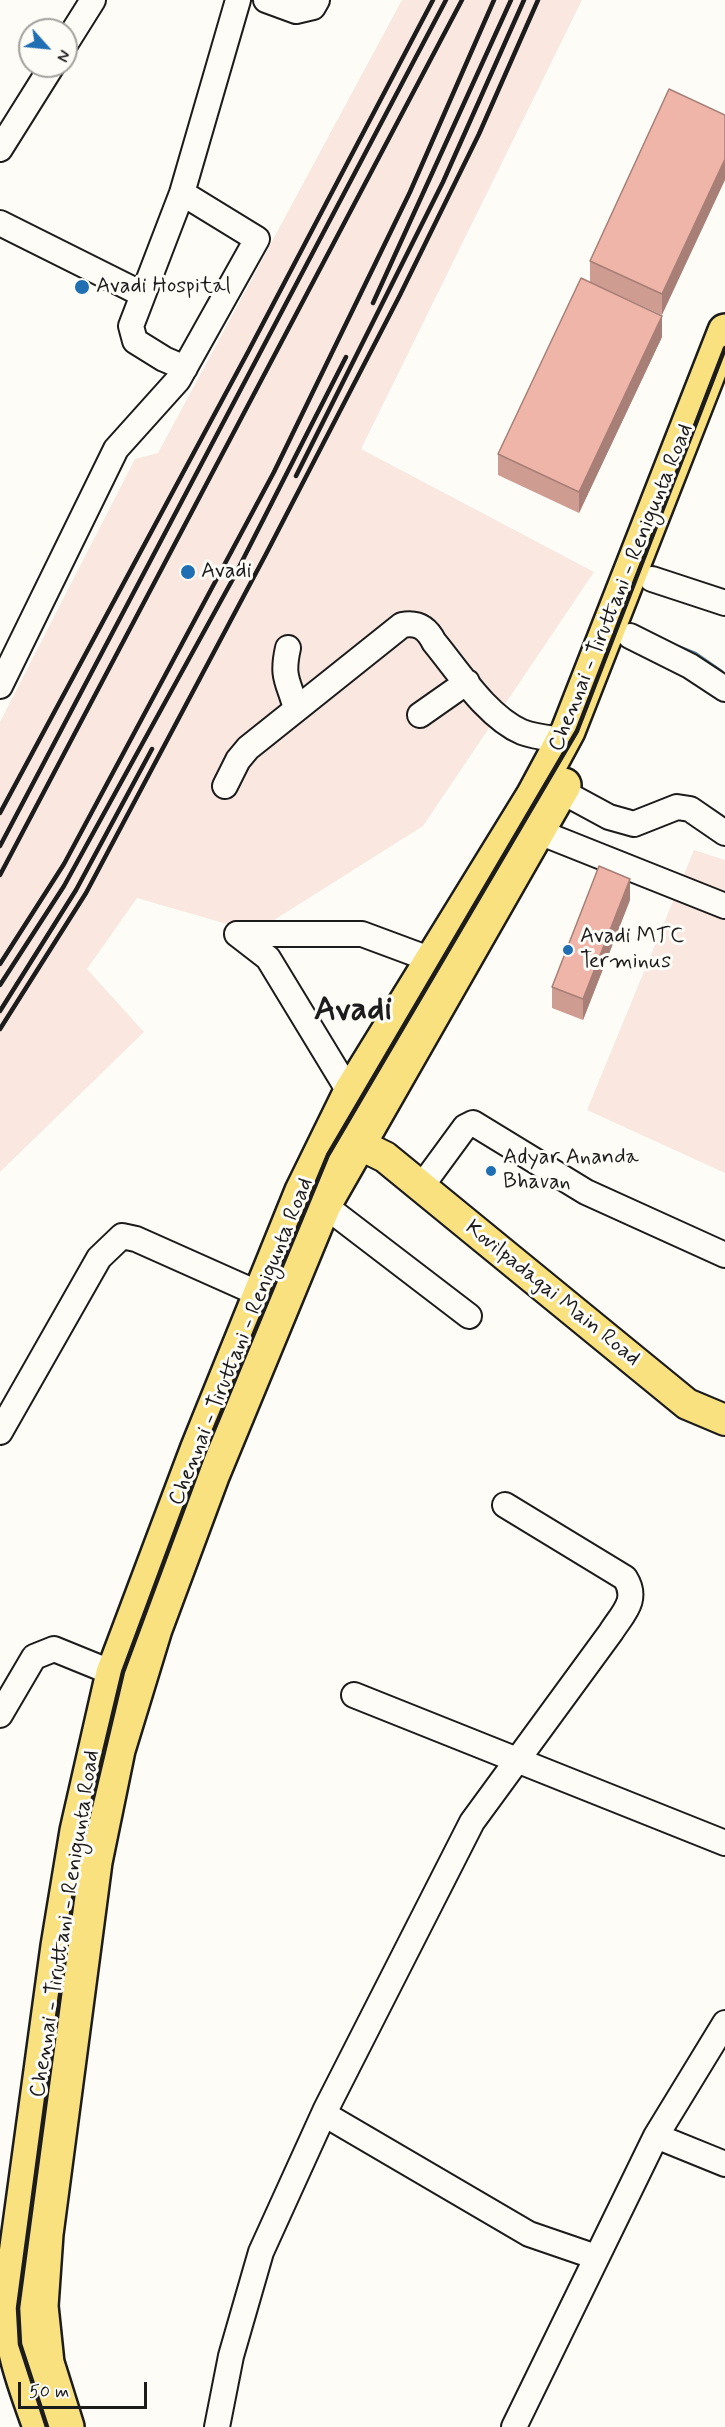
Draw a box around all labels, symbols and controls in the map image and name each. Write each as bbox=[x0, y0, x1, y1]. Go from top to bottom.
north arrow bbox=[18, 18, 78, 78]
text: N bbox=[51, 46, 74, 65]
place label: Avadi Hospital bbox=[96, 274, 231, 300]
marker: Avadi Hospital bbox=[73, 278, 91, 296]
street label: Chennai - Tiruttani - Renigunta Road bbox=[544, 420, 700, 756]
place label: Avadi bbox=[201, 559, 252, 585]
marker: Avadi bbox=[179, 563, 197, 581]
place label: Avadi MTC Terminus bbox=[580, 924, 684, 975]
marker: Avadi MTC Terminus bbox=[561, 943, 575, 957]
district label: Avadi bbox=[314, 992, 392, 1032]
place label: Adyar Ananda Bhavan bbox=[503, 1145, 639, 1196]
marker: Adyar Ananda Bhavan bbox=[484, 1164, 498, 1178]
street label: Chennai - Tiruttani - Renigunta Road bbox=[164, 1174, 320, 1510]
street label: Kovilpadagai Main Road bbox=[459, 1215, 645, 1373]
street label: Chennai - Tiruttani - Renigunta Road bbox=[25, 1748, 107, 2100]
scale bar bbox=[21, 2370, 150, 2408]
text: 50 m bbox=[29, 2380, 69, 2404]

